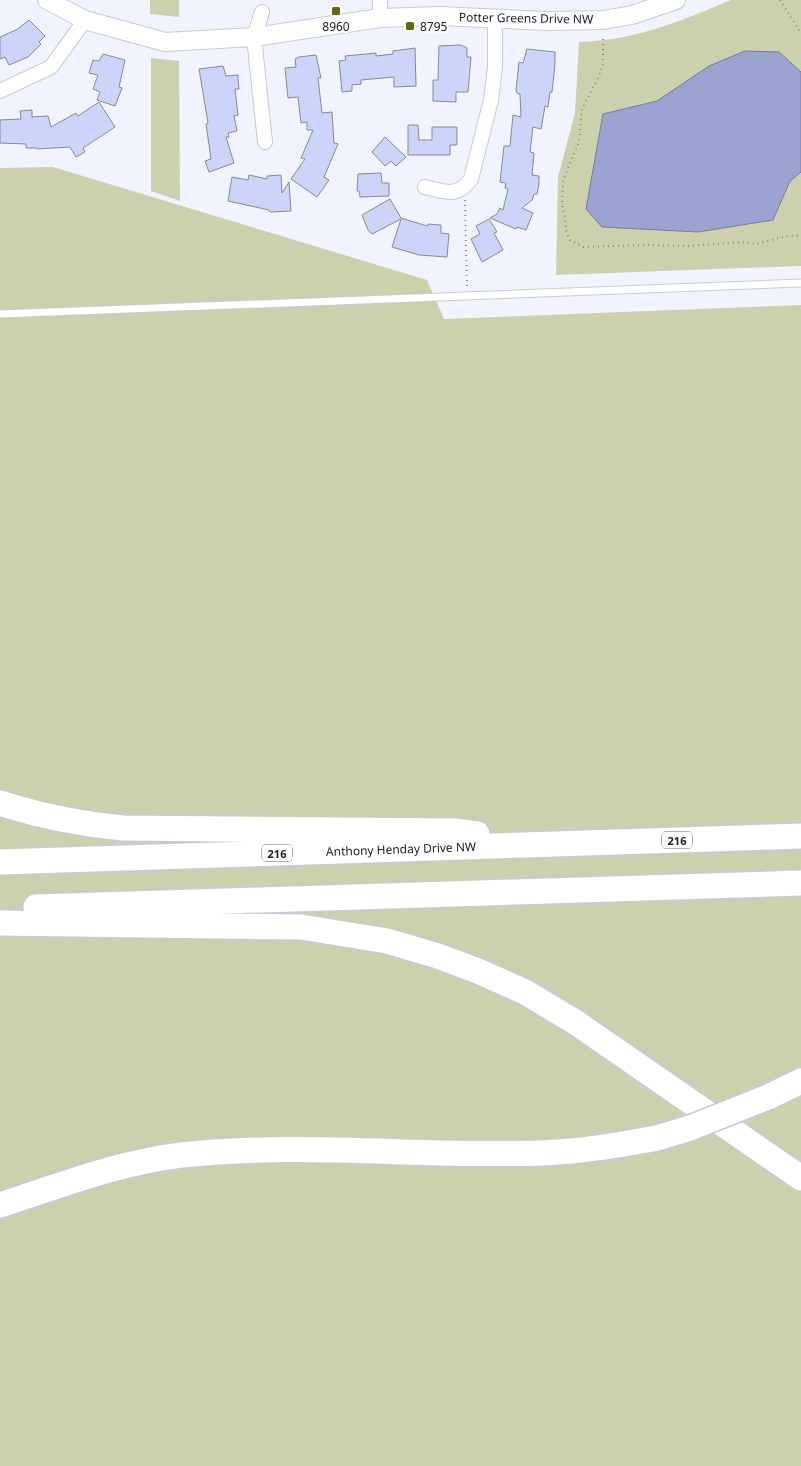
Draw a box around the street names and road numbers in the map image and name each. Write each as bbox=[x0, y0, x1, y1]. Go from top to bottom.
street label: Potter Greens Drive NW bbox=[459, 8, 593, 28]
road number: 216 bbox=[662, 832, 692, 848]
street label: Anthony Henday Drive NW bbox=[326, 838, 476, 860]
road number: 216 bbox=[262, 844, 292, 861]

